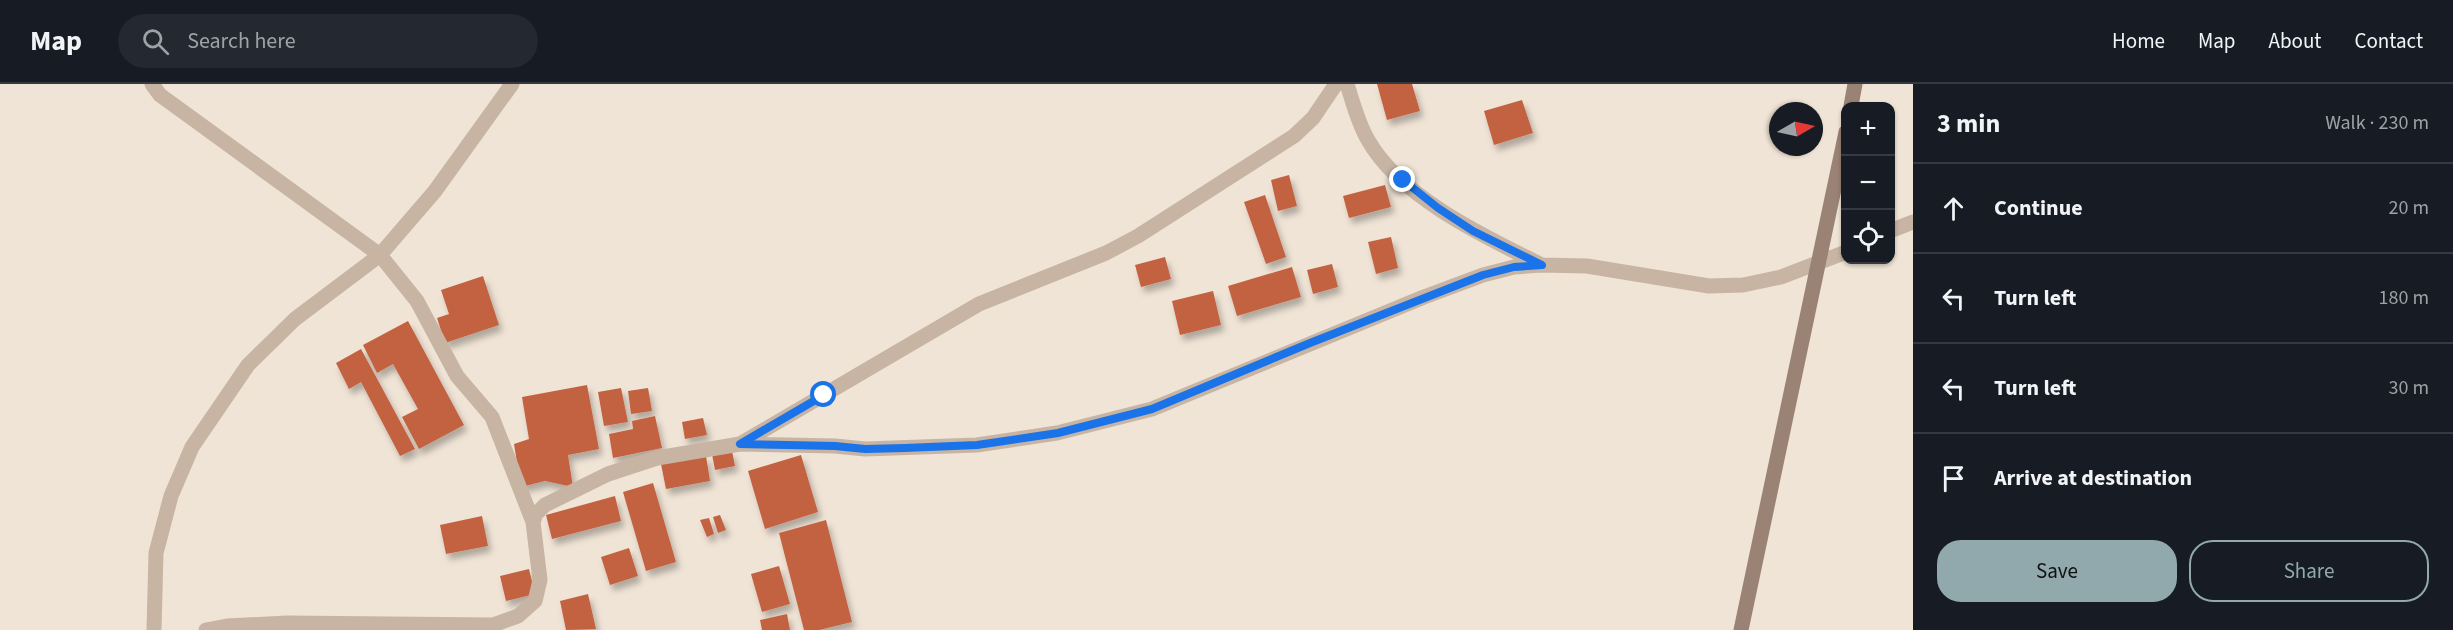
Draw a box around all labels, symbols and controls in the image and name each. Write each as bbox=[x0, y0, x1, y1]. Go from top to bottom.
search box bbox=[118, 14, 538, 68]
text: Map bbox=[30, 21, 82, 61]
icon: search bbox=[139, 25, 172, 58]
text: Search here bbox=[187, 25, 296, 57]
text: Home bbox=[2112, 26, 2165, 56]
text: Map bbox=[2198, 26, 2236, 56]
text: About bbox=[2269, 26, 2321, 56]
text: Contact bbox=[2354, 26, 2423, 56]
north arrow bbox=[1769, 102, 1823, 156]
map controls bbox=[1841, 102, 1895, 264]
button: + bbox=[1841, 102, 1895, 156]
text: 3 min bbox=[1937, 105, 2000, 142]
text: Walk · 230 m bbox=[2325, 109, 2429, 137]
button: − bbox=[1841, 156, 1895, 210]
route end bbox=[1389, 166, 1415, 192]
icon: ahead bbox=[1937, 192, 1970, 225]
text: Continue bbox=[1994, 192, 2083, 224]
text: 20 m bbox=[2389, 194, 2429, 222]
button: locate bbox=[1841, 210, 1895, 264]
icon: left bbox=[1937, 282, 1970, 315]
text: Turn left bbox=[1994, 282, 2076, 314]
text: 180 m bbox=[2379, 284, 2429, 312]
icon: left bbox=[1937, 372, 1970, 405]
text: Turn left bbox=[1994, 372, 2076, 404]
text: 30 m bbox=[2389, 374, 2429, 402]
route start bbox=[810, 381, 836, 407]
icon: arrive bbox=[1937, 462, 1970, 495]
text: Arrive at destination bbox=[1994, 462, 2192, 494]
button: Save bbox=[1937, 540, 2177, 602]
button: Share bbox=[2189, 540, 2429, 602]

